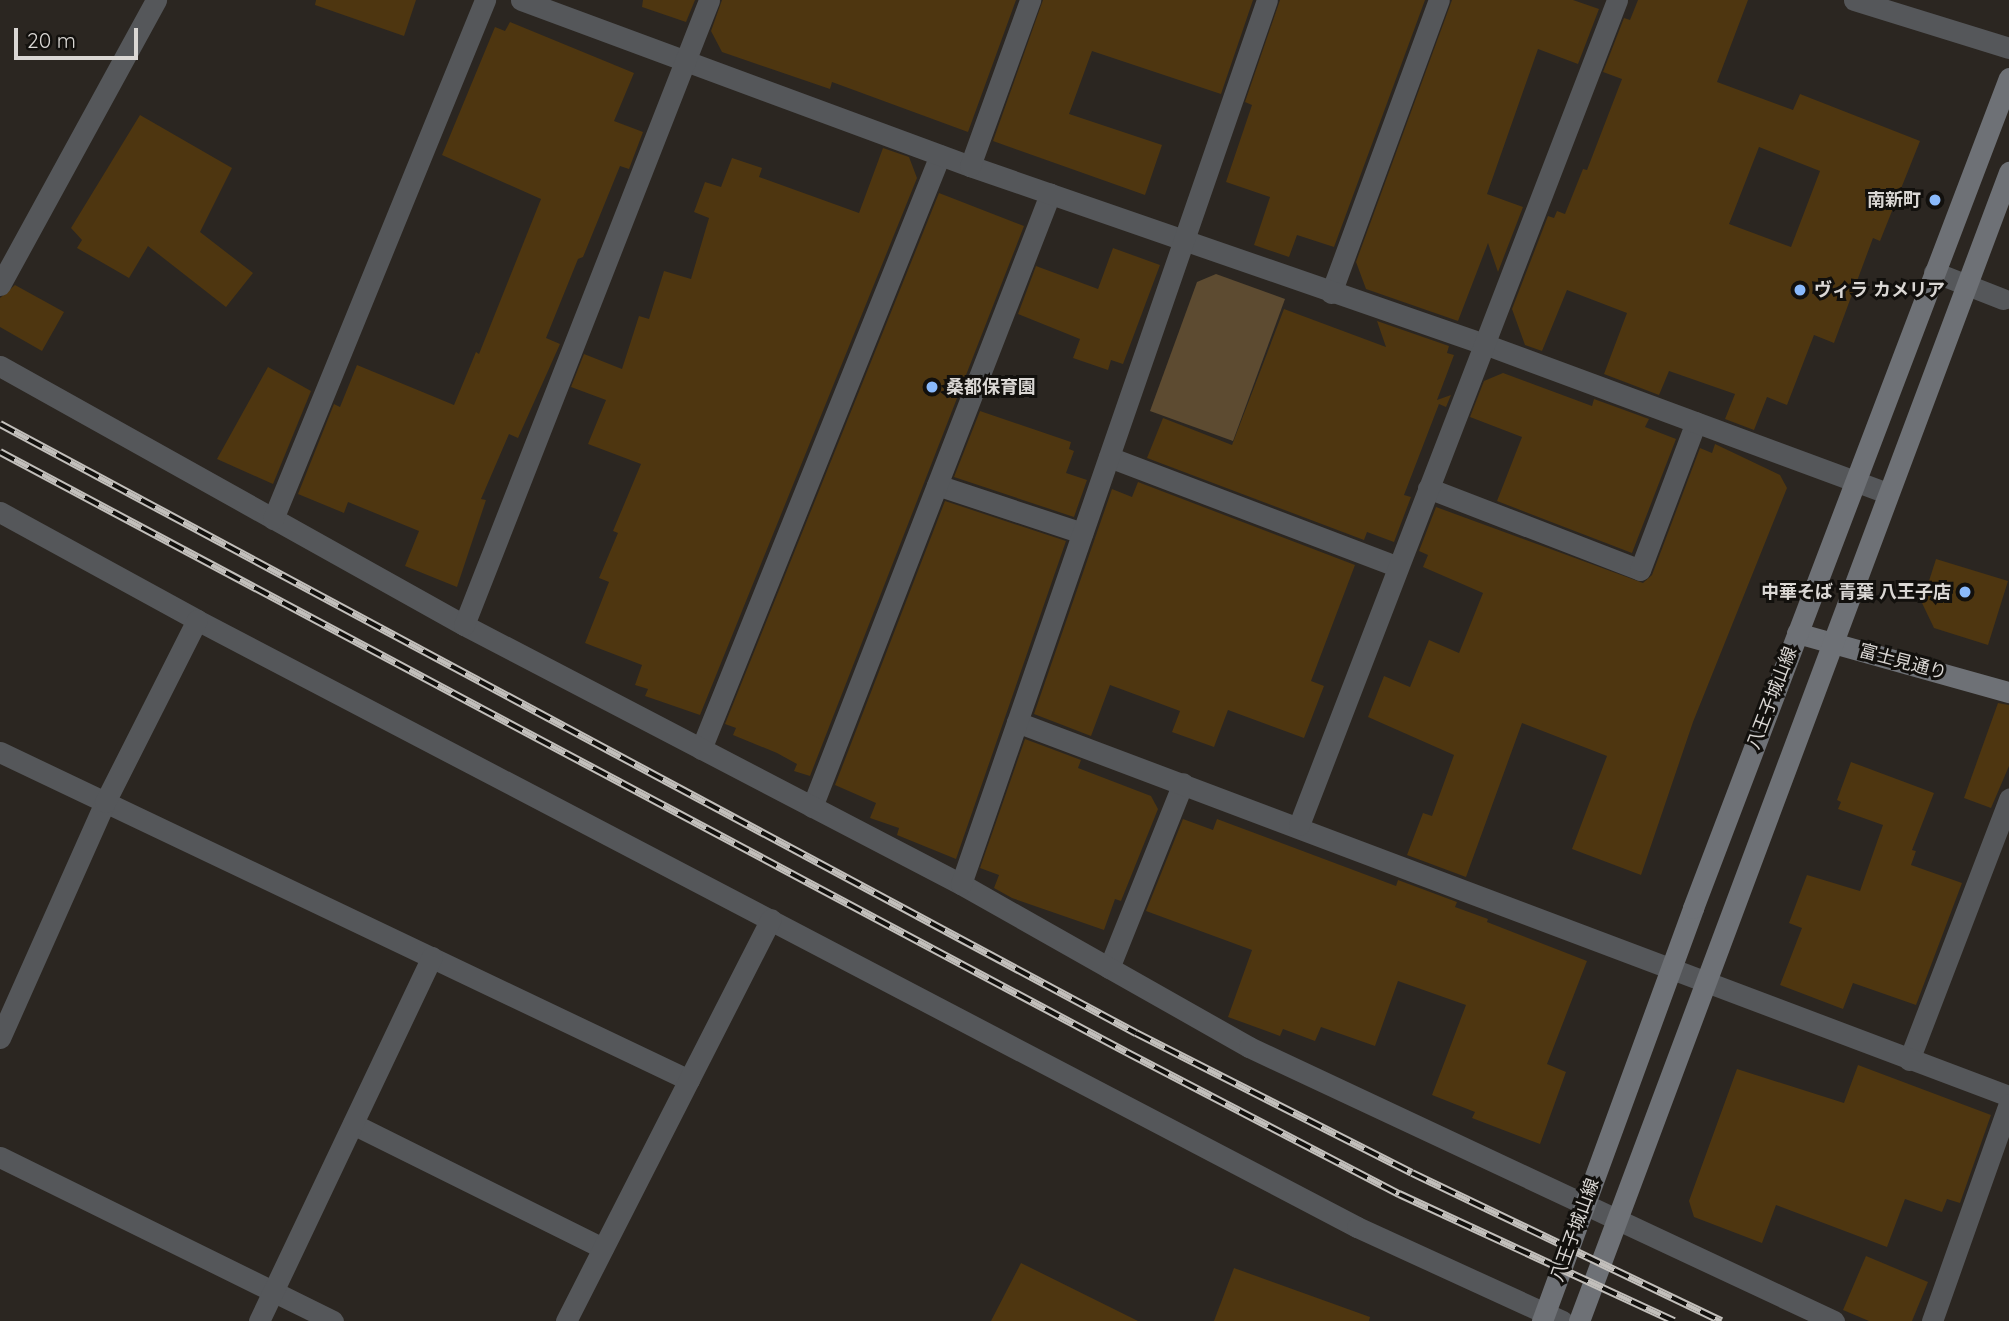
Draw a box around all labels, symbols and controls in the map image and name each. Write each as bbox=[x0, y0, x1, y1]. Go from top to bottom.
scale bar bbox=[18, 14, 142, 58]
text: 20 m bbox=[27, 27, 76, 53]
place label: 南新町 bbox=[1867, 189, 1921, 211]
marker: 南新町 bbox=[1927, 192, 1943, 208]
place label: ヴィラ カメリア bbox=[1814, 279, 1945, 301]
marker: ヴィラ カメリア bbox=[1792, 282, 1808, 298]
place label: 桑都保育園 bbox=[946, 376, 1036, 398]
marker: 桑都保育園 bbox=[924, 379, 940, 395]
place label: 中華そば 青葉 八王子店 bbox=[1761, 581, 1951, 603]
marker: 中華そば 青葉 八王子店 bbox=[1957, 584, 1973, 600]
street label: 富士見通り bbox=[1857, 640, 1949, 684]
street label: 八王子城山線 bbox=[1743, 644, 1801, 752]
street label: 八王子城山線 bbox=[1546, 1176, 1604, 1284]

